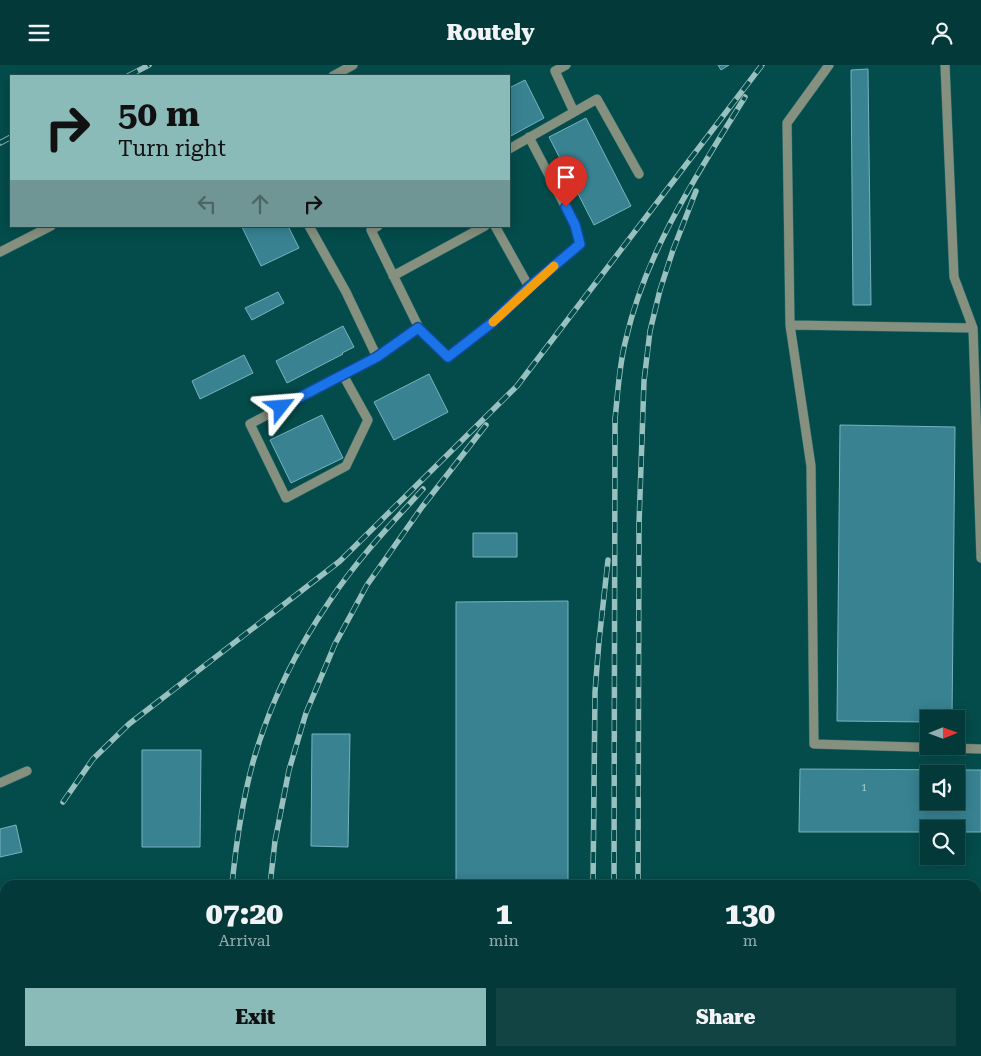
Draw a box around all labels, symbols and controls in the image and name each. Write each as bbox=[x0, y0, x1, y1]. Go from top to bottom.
icon: menu bbox=[25, 19, 53, 47]
icon: person bbox=[928, 19, 956, 47]
text: Routely bbox=[446, 20, 535, 45]
text: 50 m bbox=[118, 94, 200, 135]
icon: right bbox=[35, 95, 100, 160]
text: Turn right bbox=[118, 136, 226, 161]
pin bbox=[545, 156, 587, 207]
icon: arrive bbox=[552, 163, 580, 191]
icon: left bbox=[193, 190, 221, 218]
icon: ahead bbox=[246, 190, 274, 218]
icon: right bbox=[299, 190, 327, 218]
position arrow bbox=[254, 380, 306, 432]
north arrow bbox=[920, 710, 965, 755]
map controls bbox=[920, 710, 965, 865]
button: sound bbox=[920, 765, 965, 810]
house number: 1 bbox=[861, 781, 867, 794]
button: search bbox=[920, 820, 965, 865]
text: 07:20 bbox=[206, 896, 283, 931]
text: 1 bbox=[495, 896, 512, 931]
text: 130 bbox=[725, 896, 775, 931]
text: Arrival bbox=[218, 931, 270, 950]
text: min bbox=[489, 931, 519, 950]
text: m bbox=[743, 931, 757, 950]
button: Exit bbox=[25, 988, 486, 1046]
button: Share bbox=[496, 988, 956, 1046]

